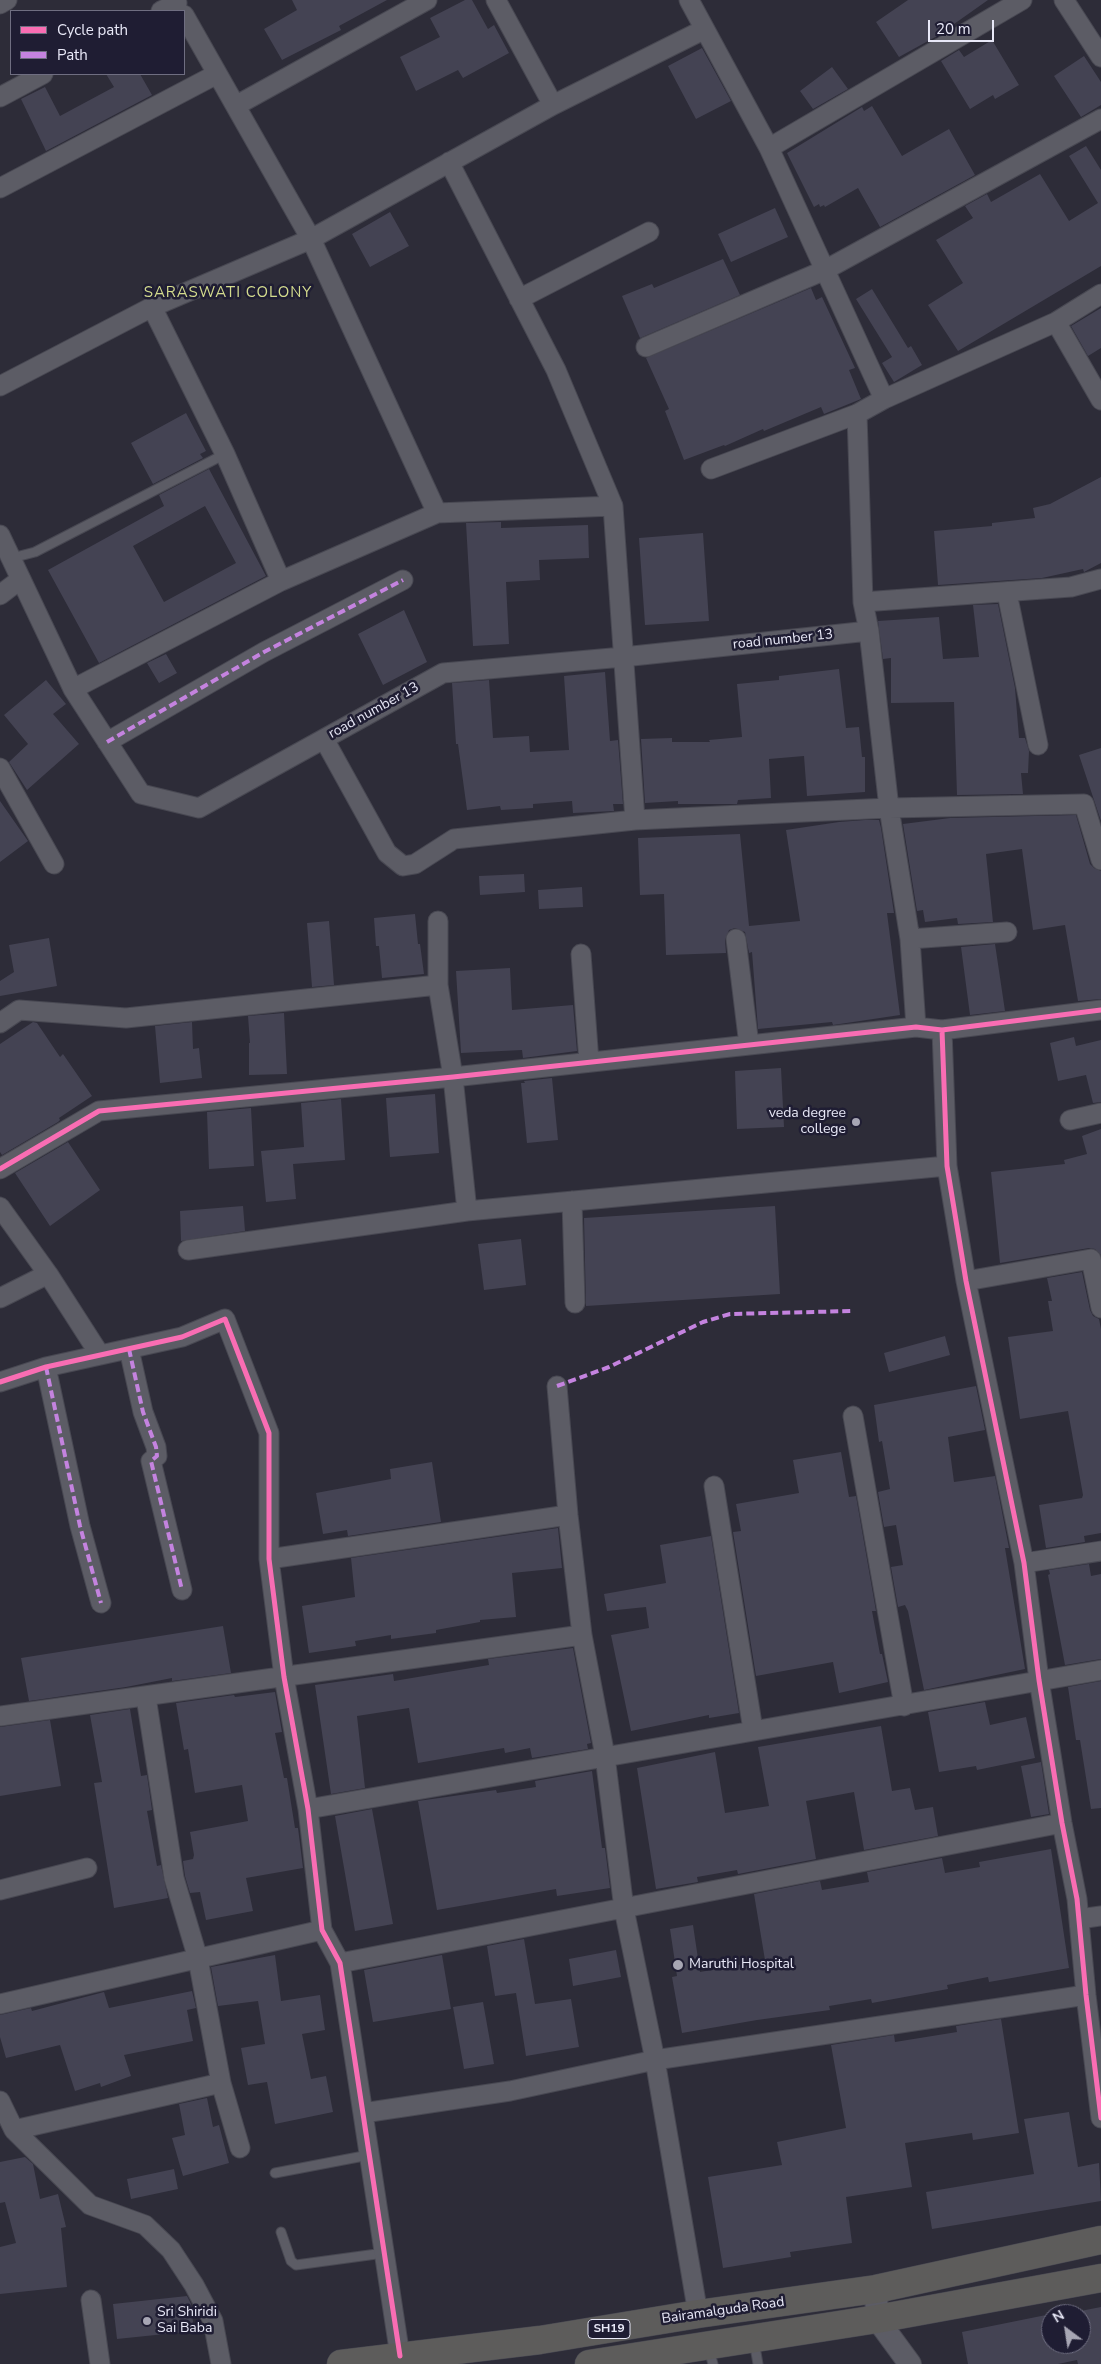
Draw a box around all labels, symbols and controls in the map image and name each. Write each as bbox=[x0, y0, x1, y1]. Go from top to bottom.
legend bbox=[10, 10, 185, 75]
scale bar bbox=[931, 10, 997, 42]
text: 20 m bbox=[936, 19, 971, 39]
text: Cycle path bbox=[57, 20, 128, 40]
text: Path bbox=[57, 45, 88, 65]
district label: SARASWATI COLONY bbox=[142, 284, 314, 302]
street label: road number 13 bbox=[732, 626, 834, 654]
street label: road number 13 bbox=[326, 679, 422, 743]
place label: veda degree college bbox=[769, 1106, 846, 1138]
marker: veda degree college bbox=[850, 1116, 862, 1128]
place label: Maruthi Hospital bbox=[689, 1957, 794, 1973]
marker: Maruthi Hospital bbox=[671, 1958, 685, 1972]
street label: Bairamalguda Road bbox=[661, 2294, 785, 2328]
north arrow bbox=[1041, 2304, 1091, 2354]
place label: Sri Shiridi Sai Baba bbox=[157, 2305, 217, 2338]
text: N bbox=[1049, 2306, 1068, 2327]
marker: Sri Shiridi Sai Baba bbox=[141, 2315, 153, 2327]
road number: SH19 bbox=[588, 2320, 630, 2338]

